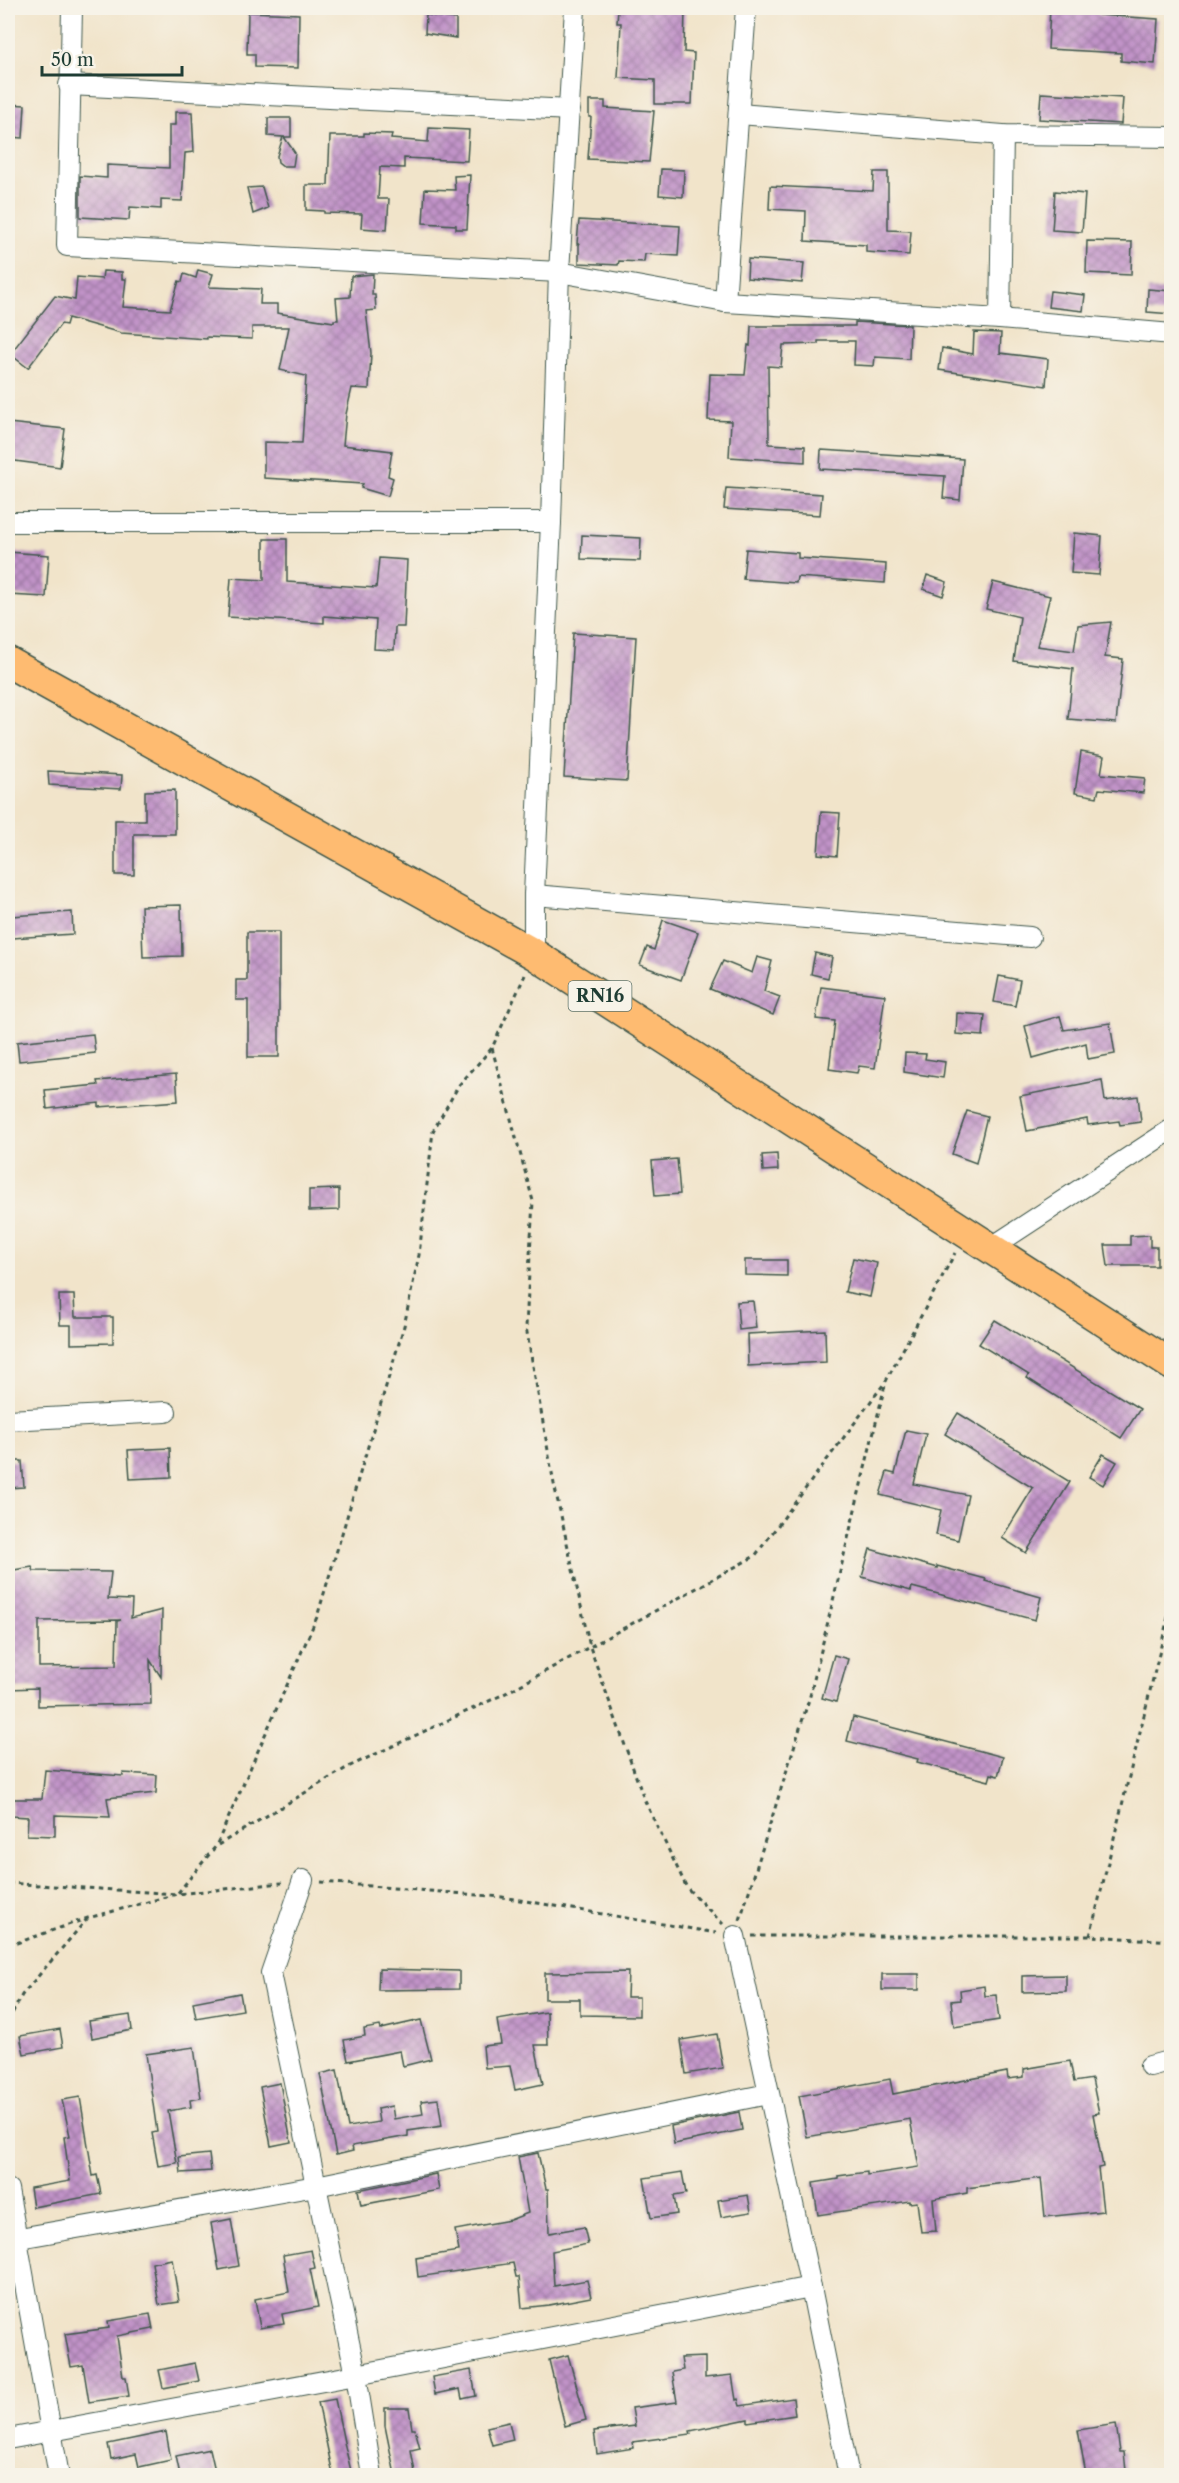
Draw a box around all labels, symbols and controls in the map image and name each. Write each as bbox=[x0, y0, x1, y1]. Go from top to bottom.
scale bar bbox=[42, 39, 182, 77]
text: 50 m bbox=[51, 49, 94, 71]
road number: RN16 bbox=[568, 981, 632, 1011]

